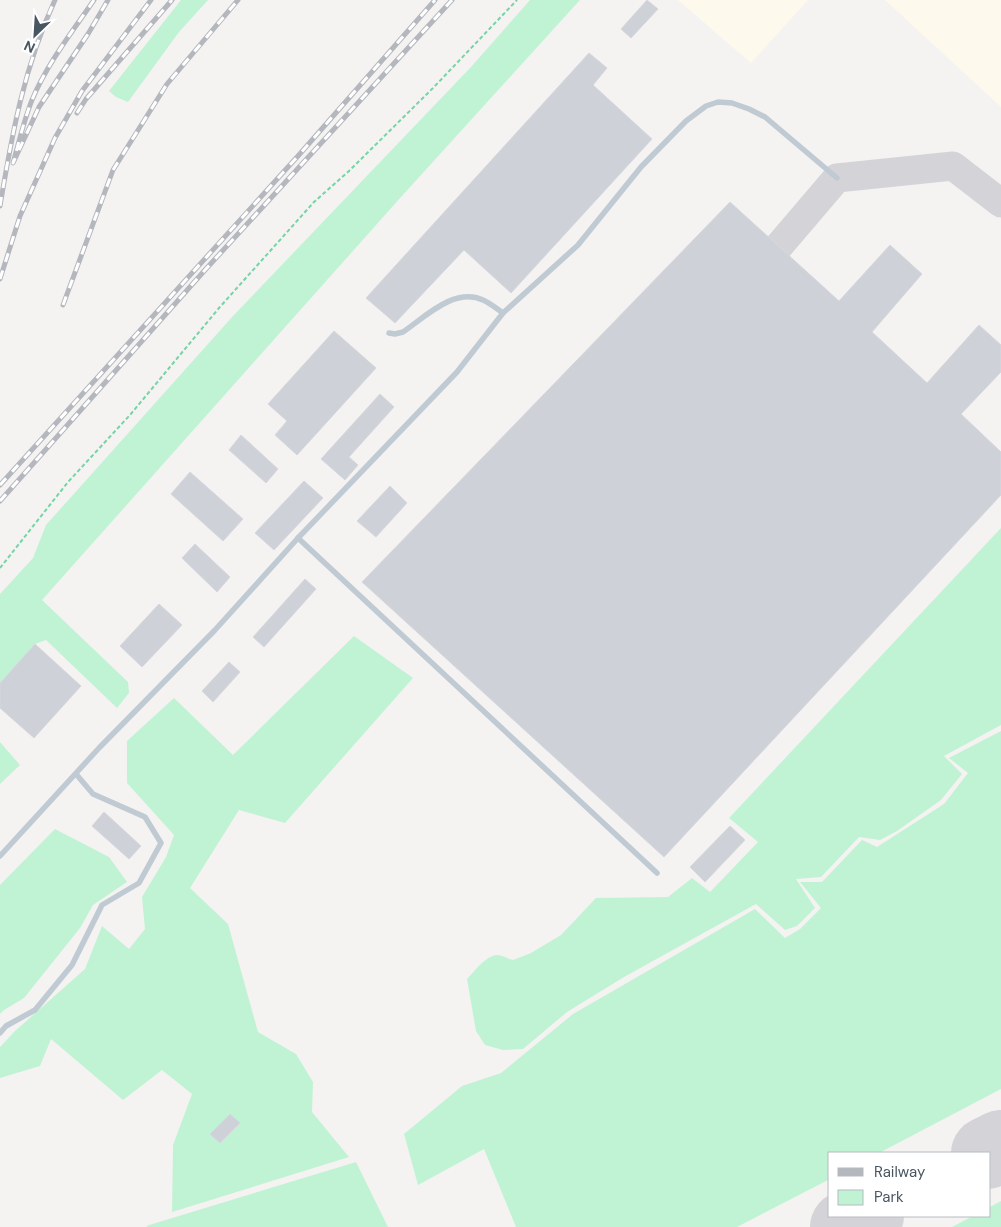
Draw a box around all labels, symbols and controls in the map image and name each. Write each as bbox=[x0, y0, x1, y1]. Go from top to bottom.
north arrow bbox=[10, 10, 60, 60]
text: N bbox=[21, 36, 38, 57]
legend bbox=[828, 1152, 991, 1217]
text: Railway bbox=[874, 1162, 926, 1182]
text: Park bbox=[874, 1187, 904, 1207]

